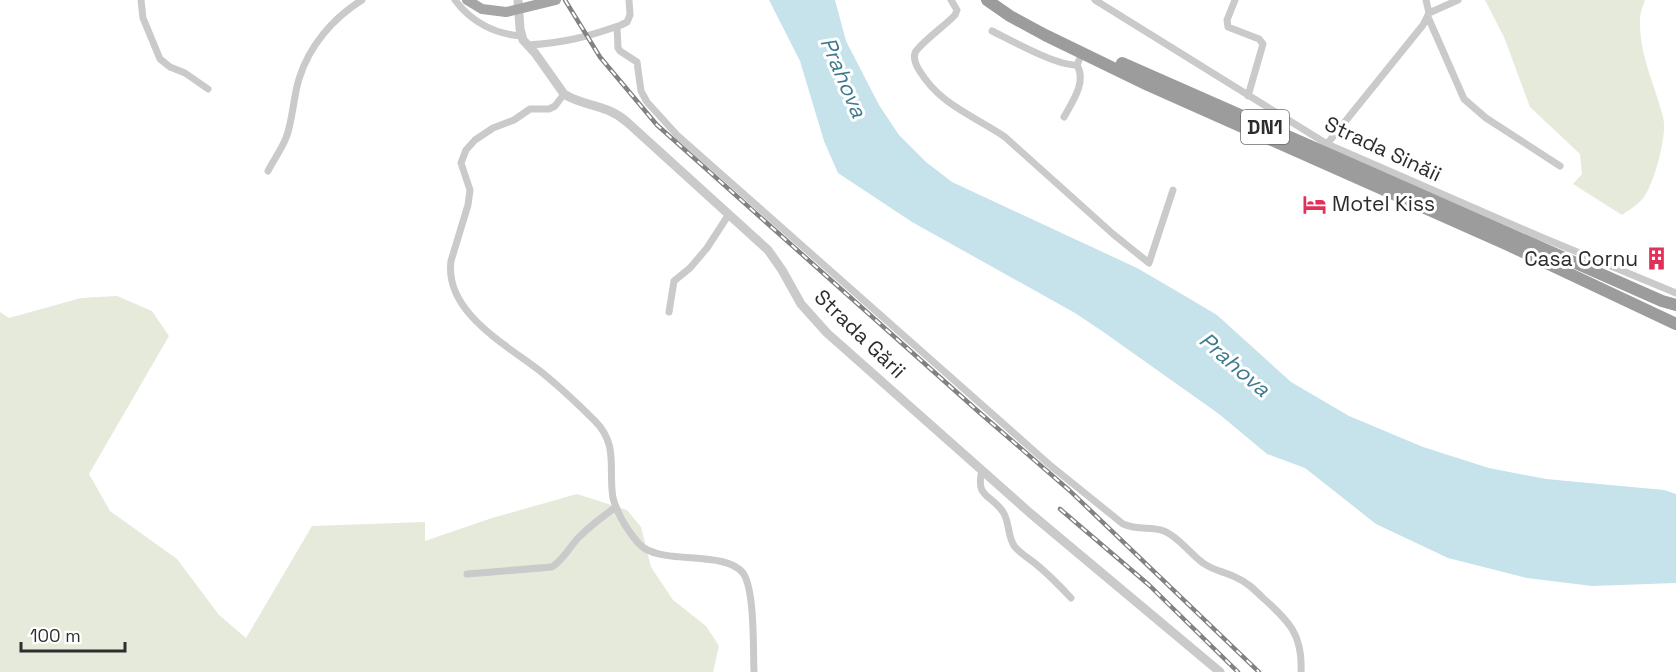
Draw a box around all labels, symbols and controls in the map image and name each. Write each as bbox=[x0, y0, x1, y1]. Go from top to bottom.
water label: Prahova bbox=[815, 33, 874, 122]
road number: DN1 bbox=[1241, 110, 1289, 144]
street label: Strada Sinăii bbox=[1320, 110, 1446, 187]
place label: Motel Kiss bbox=[1332, 190, 1435, 217]
hotel icon: Motel Kiss bbox=[1301, 191, 1327, 217]
place label: Casa Cornu bbox=[1524, 245, 1638, 272]
building icon: Casa Cornu bbox=[1643, 246, 1669, 272]
street label: Strada Gării bbox=[809, 283, 912, 384]
water label: Prahova bbox=[1194, 326, 1276, 403]
scale bar bbox=[21, 615, 124, 653]
text: 100 m bbox=[30, 624, 81, 647]

